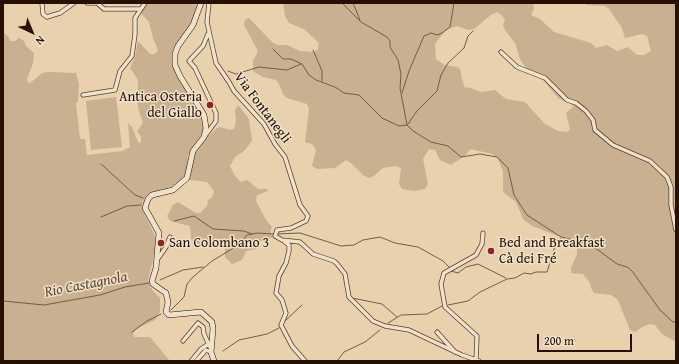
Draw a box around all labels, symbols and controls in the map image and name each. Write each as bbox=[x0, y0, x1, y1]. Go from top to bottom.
north arrow bbox=[12, 12, 52, 52]
text: N bbox=[32, 32, 49, 49]
street label: Via Fontanegli bbox=[230, 69, 294, 147]
place label: Antica Osteria del Giallo bbox=[119, 89, 202, 122]
marker: Antica Osteria del Giallo bbox=[205, 100, 215, 110]
place label: San Colombano 3 bbox=[169, 235, 269, 251]
place label: Bed and Breakfast Cà dei Fré bbox=[499, 235, 604, 268]
marker: San Colombano 3 bbox=[156, 238, 166, 248]
marker: Bed and Breakfast Cà dei Fré bbox=[486, 246, 496, 256]
water label: Rio Castagnola bbox=[43, 268, 129, 302]
scale bar bbox=[539, 326, 634, 352]
text: 200 m bbox=[544, 332, 574, 349]

